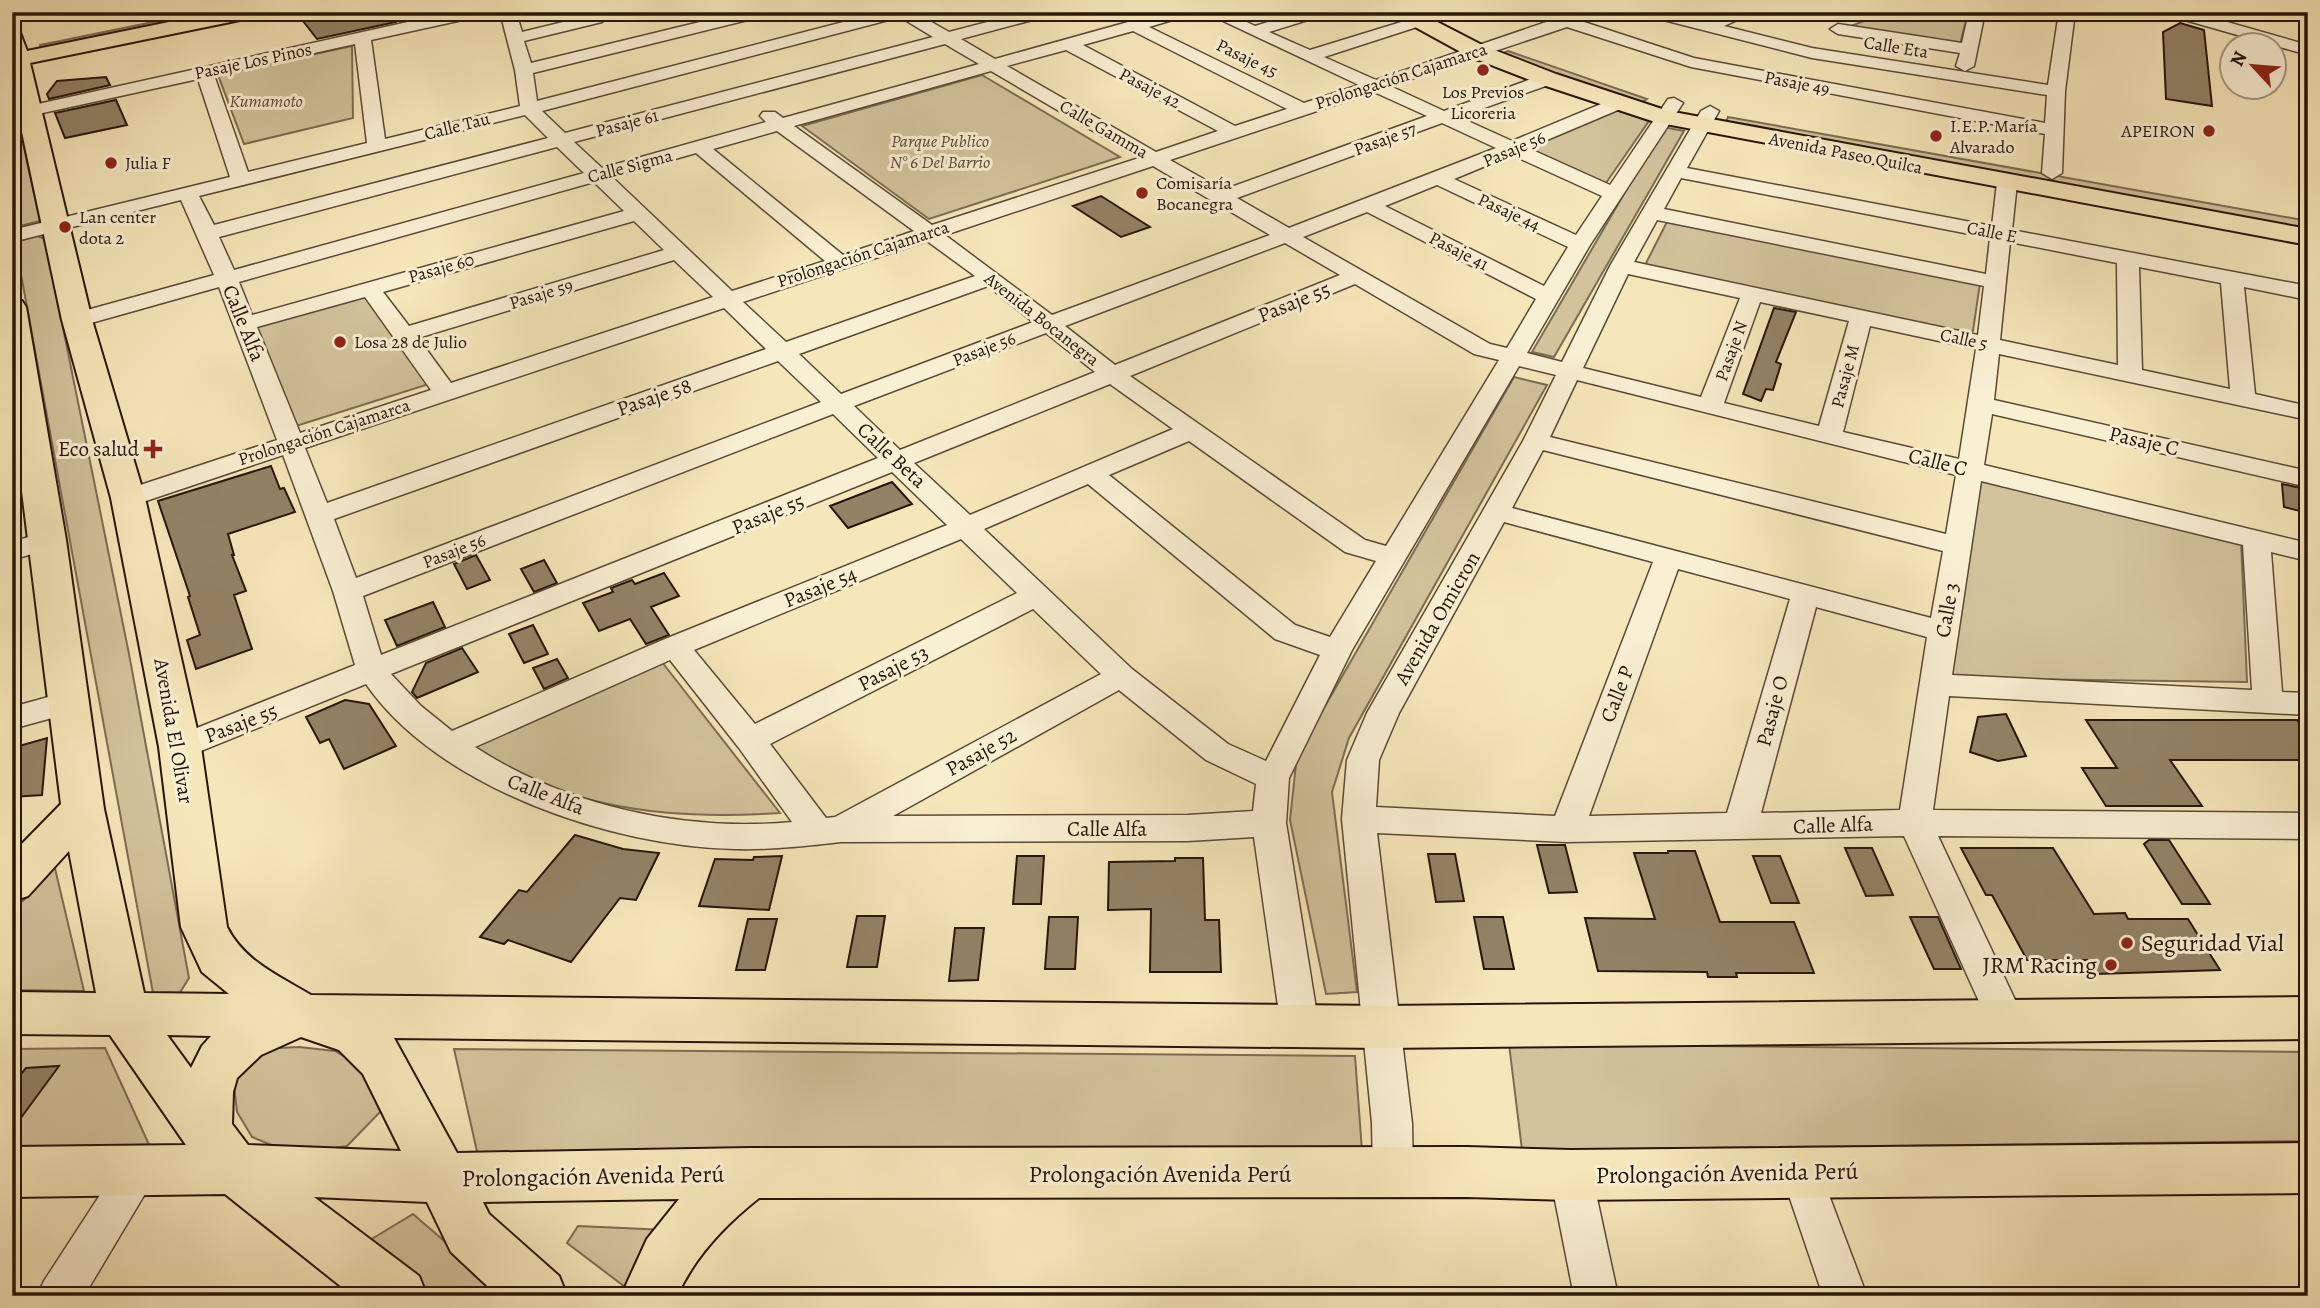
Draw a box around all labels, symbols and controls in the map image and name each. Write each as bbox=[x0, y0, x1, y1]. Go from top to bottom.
street label: Calle Eta bbox=[1862, 30, 1931, 64]
north arrow bbox=[2218, 32, 2288, 102]
street label: Pasaje 45 bbox=[1212, 33, 1282, 83]
street label: Pasaje Los Pinos bbox=[192, 37, 314, 85]
street label: Prolongación Cajamarca bbox=[1312, 37, 1491, 115]
text: N bbox=[2224, 47, 2253, 71]
street label: Pasaje 42 bbox=[1115, 62, 1185, 114]
marker: Los Previos Licoreria bbox=[1475, 62, 1491, 78]
street label: Pasaje 49 bbox=[1762, 65, 1832, 101]
place label: Los Previos Licoreria bbox=[1442, 80, 1524, 125]
park label: Kumamoto bbox=[229, 89, 303, 113]
street label: Calle Gamma bbox=[1055, 94, 1153, 164]
street label: Pasaje 61 bbox=[593, 103, 661, 143]
street label: Calle Tau bbox=[422, 106, 493, 146]
place label: I.E.P. María Alvarado bbox=[1949, 114, 2038, 159]
street label: Pasaje 57 bbox=[1350, 116, 1420, 161]
place label: APEIRON bbox=[2120, 119, 2195, 143]
marker: APEIRON bbox=[2201, 123, 2217, 139]
street label: Pasaje 56 bbox=[1479, 125, 1549, 173]
street label: Avenida Paseo Quilca bbox=[1766, 126, 1925, 180]
marker: I.E.P. María Alvarado bbox=[1928, 128, 1944, 144]
park label: Parque Publico N° 6 Del Barrio bbox=[890, 129, 990, 174]
street label: Calle Sigma bbox=[585, 143, 676, 189]
place label: Julia F bbox=[125, 151, 171, 175]
marker: Julia F bbox=[103, 155, 119, 171]
place label: Comisaría Bocanegra bbox=[1156, 171, 1234, 216]
marker: Comisaría Bocanegra bbox=[1134, 185, 1150, 201]
street label: Pasaje 44 bbox=[1474, 187, 1544, 237]
place label: Lan center dota 2 bbox=[79, 205, 156, 250]
street label: Prolongación Cajamarca bbox=[774, 215, 953, 293]
street label: Calle E bbox=[1965, 215, 2019, 249]
marker: Lan center dota 2 bbox=[57, 219, 73, 235]
street label: Pasaje 41 bbox=[1425, 226, 1493, 276]
street label: Pasaje 60 bbox=[405, 247, 477, 289]
street label: Avenida Bocanegra bbox=[979, 266, 1105, 372]
street label: Pasaje 59 bbox=[506, 273, 576, 315]
street label: Pasaje 55 bbox=[1254, 275, 1334, 329]
street label: Calle Alfa bbox=[216, 281, 272, 366]
street label: Pasaje N bbox=[1709, 317, 1753, 385]
street label: Calle 5 bbox=[1938, 322, 1990, 356]
street label: Pasaje 56 bbox=[949, 326, 1019, 372]
place label: Losa 28 de Julio bbox=[354, 330, 467, 354]
marker: Losa 28 de Julio bbox=[332, 334, 348, 350]
street label: Pasaje M bbox=[1825, 342, 1865, 410]
street label: Pasaje 58 bbox=[613, 371, 695, 423]
street label: Prolongación Cajamarca bbox=[235, 393, 414, 471]
street label: Calle Beta bbox=[851, 416, 933, 494]
street label: Pasaje C bbox=[2106, 419, 2182, 463]
place label: Eco salud bbox=[58, 435, 140, 463]
marker: Eco salud bbox=[145, 441, 161, 457]
street label: Calle C bbox=[1906, 441, 1970, 483]
street label: Pasaje 55 bbox=[728, 487, 808, 541]
street label: Pasaje 56 bbox=[419, 528, 489, 574]
street label: Avenida Omicron bbox=[1387, 546, 1487, 691]
street label: Pasaje 54 bbox=[779, 560, 861, 614]
street label: Calle 3 bbox=[1928, 580, 1966, 640]
street label: Pasaje 53 bbox=[853, 638, 933, 698]
street label: Avenida El Olivar bbox=[147, 655, 201, 806]
street label: Calle P bbox=[1593, 661, 1641, 726]
street label: Pasaje O bbox=[1749, 672, 1795, 750]
street label: Pasaje 55 bbox=[200, 696, 282, 750]
street label: Pasaje 52 bbox=[941, 721, 1021, 783]
street label: Calle Alfa bbox=[504, 767, 589, 822]
street label: Calle Alfa bbox=[1792, 810, 1874, 840]
street label: Calle Alfa bbox=[1067, 815, 1147, 843]
place label: Seguridad Vial bbox=[2141, 927, 2284, 959]
marker: Seguridad Vial bbox=[2119, 935, 2135, 951]
place label: JRM Racing bbox=[1982, 949, 2097, 981]
marker: JRM Racing bbox=[2103, 957, 2119, 973]
street label: Prolongación Avenida Perú bbox=[1595, 1155, 1859, 1191]
street label: Prolongación Avenida Perú bbox=[461, 1158, 725, 1194]
street label: Prolongación Avenida Perú bbox=[1029, 1158, 1291, 1190]

